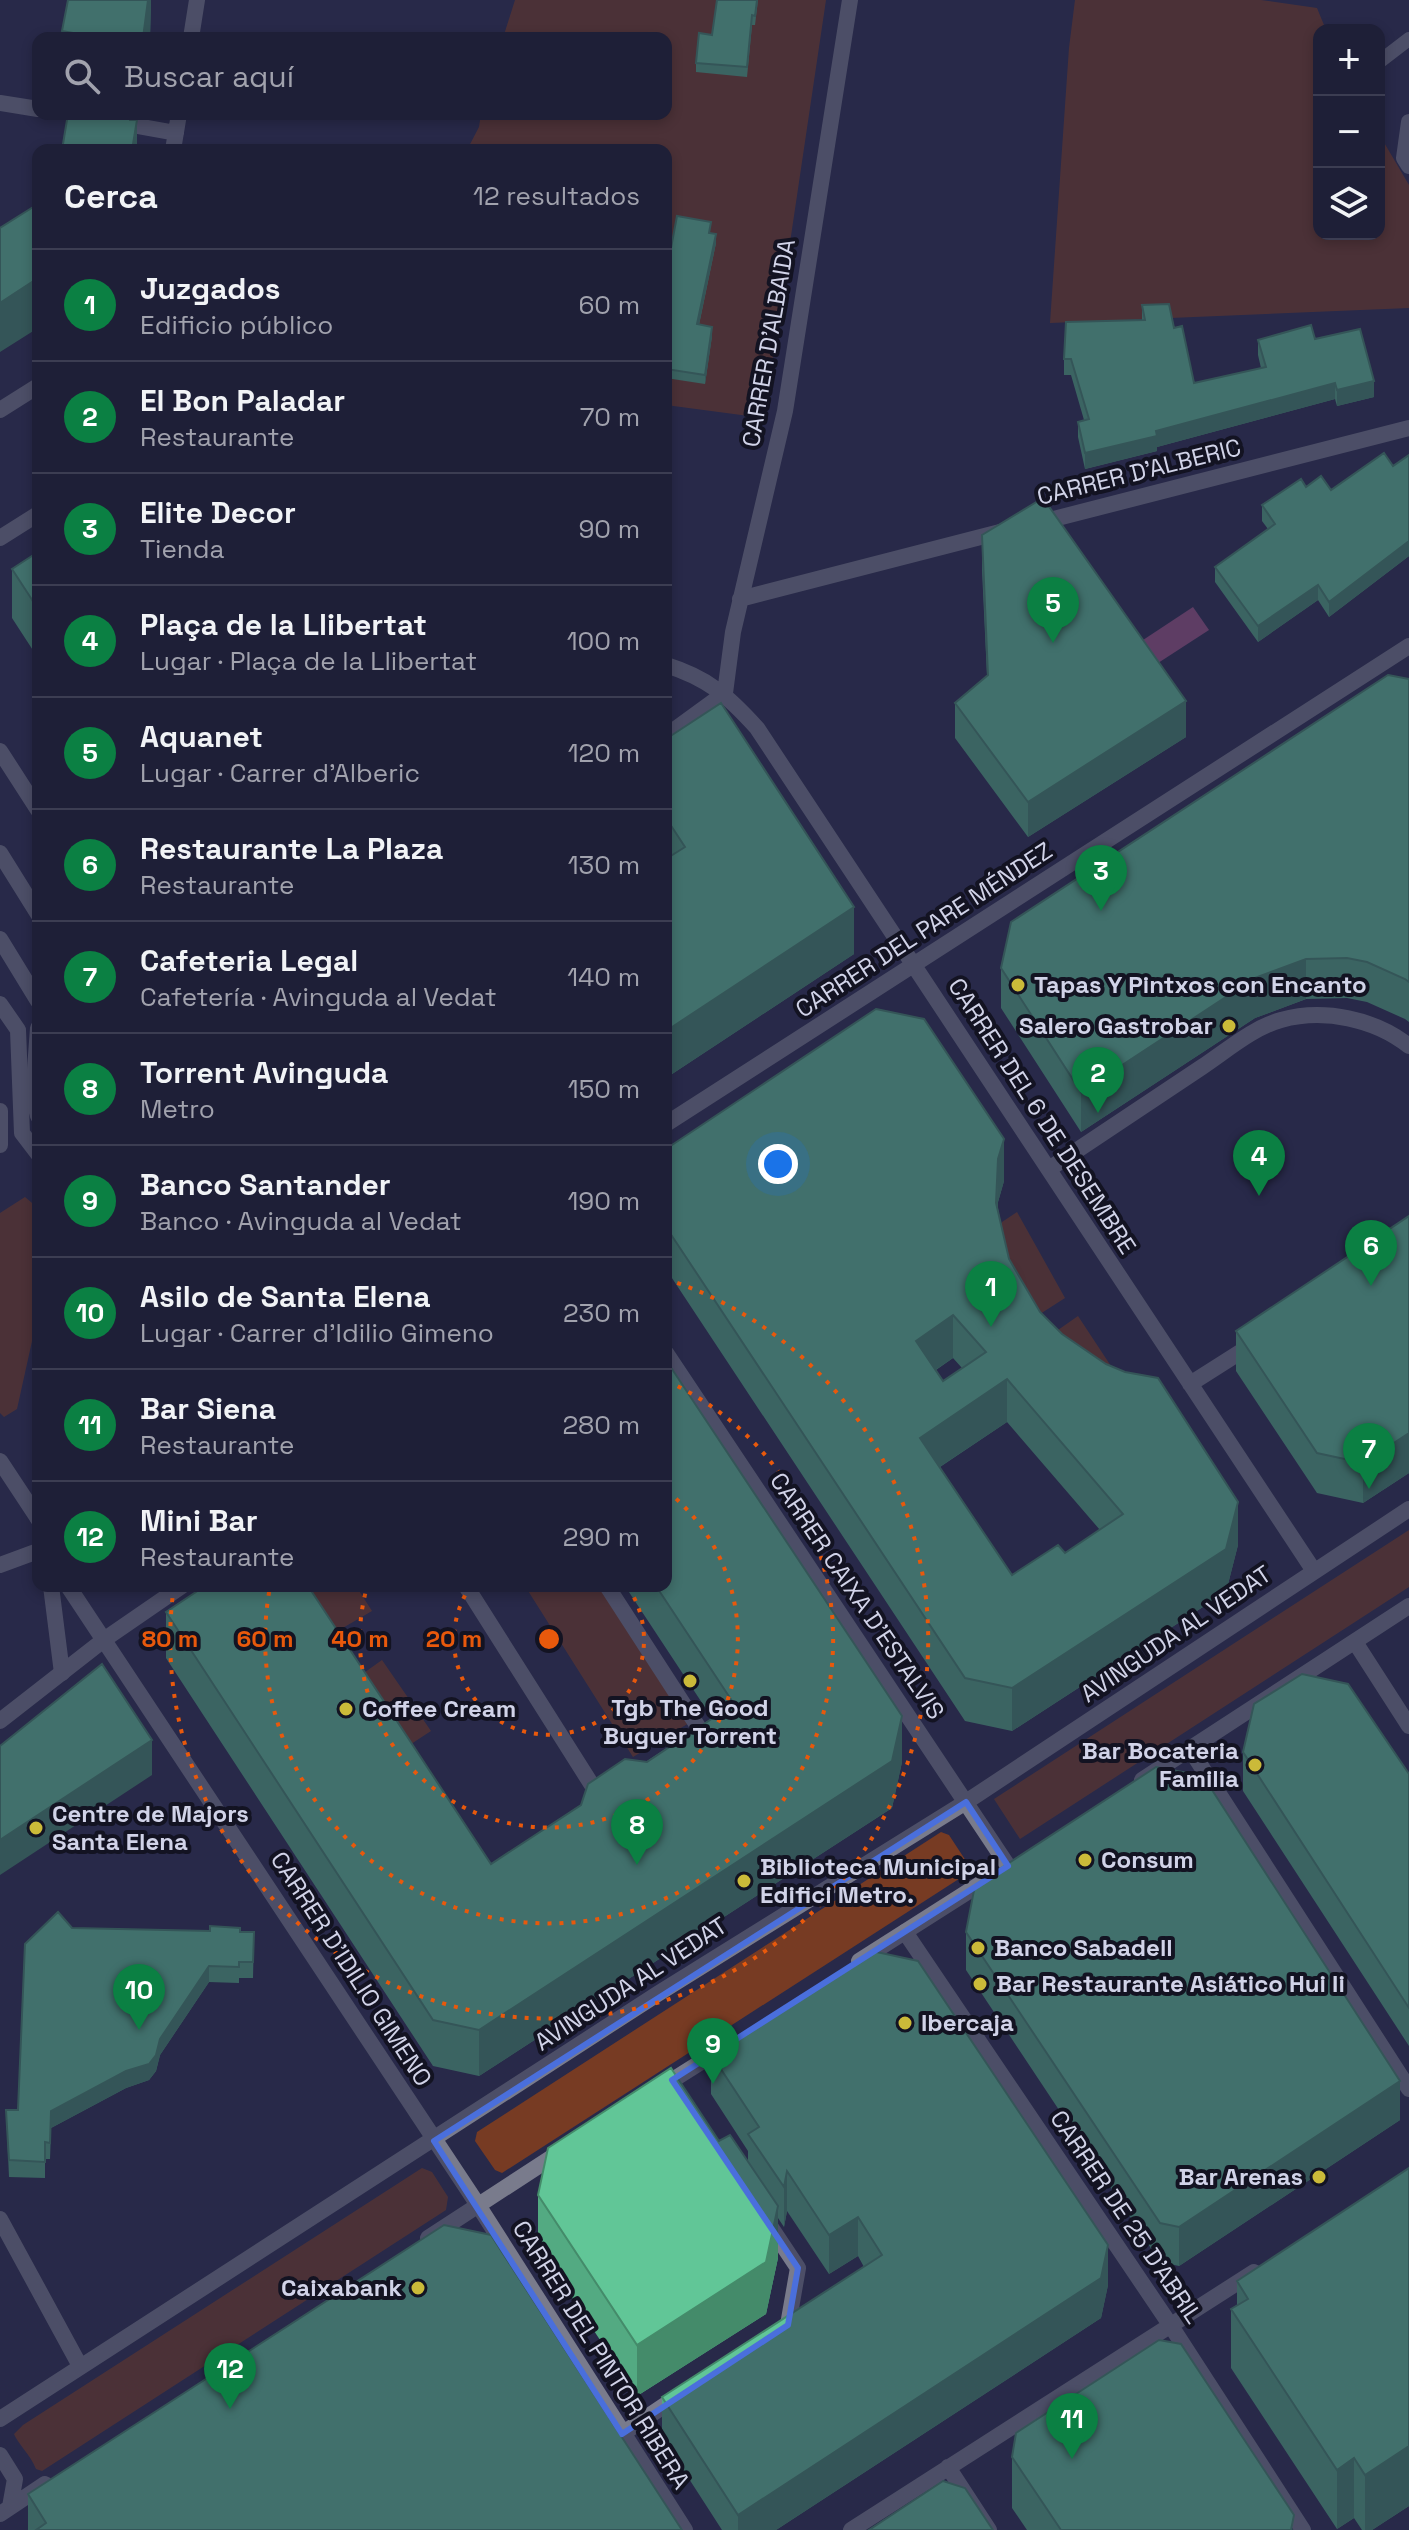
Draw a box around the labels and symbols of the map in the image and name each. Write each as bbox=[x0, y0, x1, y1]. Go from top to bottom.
street label: CARRER D'ALBAIDA bbox=[735, 236, 802, 449]
street label: CARRER D'ALBERIC bbox=[1034, 431, 1244, 512]
pin: 5 bbox=[1027, 577, 1079, 643]
street label: CARRER DEL PARE MÉNDEZ bbox=[789, 835, 1058, 1024]
pin: 3 bbox=[1075, 845, 1127, 911]
place label: Tapas Y Pintxos con Encanto bbox=[1034, 969, 1367, 1000]
street label: CARRER DEL 6 DE DESEMBRE bbox=[941, 972, 1143, 1260]
marker: Tapas Y Pintxos con Encanto bbox=[1009, 976, 1027, 994]
place label: Salero Gastrobar bbox=[1019, 1010, 1213, 1041]
marker: Salero Gastrobar bbox=[1220, 1017, 1238, 1035]
pin: 2 bbox=[1072, 1047, 1124, 1113]
pin: 4 bbox=[1233, 1130, 1285, 1196]
your location bbox=[758, 1144, 798, 1184]
pin: 6 bbox=[1345, 1220, 1397, 1286]
pin: 1 bbox=[965, 1261, 1017, 1327]
pin: 7 bbox=[1343, 1423, 1395, 1489]
street label: CARRER CAIXA D'ESTALVIS bbox=[763, 1466, 952, 1725]
street label: AVINGUDA AL VEDAT bbox=[1074, 1558, 1277, 1709]
text: 80 m bbox=[142, 1623, 198, 1654]
text: 60 m bbox=[237, 1623, 293, 1654]
text: 40 m bbox=[331, 1623, 389, 1654]
text: 20 m bbox=[426, 1623, 482, 1654]
centre of rings bbox=[535, 1625, 563, 1653]
marker: Tgb The Good Buguer Torrent bbox=[681, 1672, 699, 1690]
place label: Tgb The Good Buguer Torrent bbox=[603, 1692, 777, 1751]
place label: Coffee Cream bbox=[362, 1693, 516, 1724]
marker: Coffee Cream bbox=[337, 1700, 355, 1718]
place label: Bar Bocateria Familia bbox=[1082, 1735, 1239, 1794]
marker: Bar Bocateria Familia bbox=[1246, 1756, 1264, 1774]
place label: Centre de Majors Santa Elena bbox=[52, 1798, 249, 1857]
pin: 8 bbox=[611, 1799, 663, 1865]
marker: Centre de Majors Santa Elena bbox=[27, 1819, 45, 1837]
place label: Consum bbox=[1101, 1844, 1194, 1875]
street label: CARRER D'IDILIO GIMENO bbox=[264, 1845, 439, 2092]
place label: Biblioteca Municipal Edifici Metro. bbox=[760, 1851, 996, 1910]
marker: Consum bbox=[1076, 1851, 1094, 1869]
marker: Biblioteca Municipal Edifici Metro. bbox=[735, 1872, 753, 1890]
street label: AVINGUDA AL VEDAT bbox=[529, 1910, 733, 2057]
place label: Banco Sabadell bbox=[994, 1932, 1173, 1963]
marker: Banco Sabadell bbox=[969, 1939, 987, 1957]
pin: 10 bbox=[113, 1964, 165, 2030]
place label: Bar Restaurante Asiático Hui Ii bbox=[996, 1968, 1345, 1999]
marker: Bar Restaurante Asiático Hui Ii bbox=[971, 1975, 989, 1993]
place label: Ibercaja bbox=[921, 2007, 1014, 2038]
marker: Ibercaja bbox=[896, 2014, 914, 2032]
pin: 9 bbox=[687, 2018, 739, 2084]
street label: CARRER DE 25 D'ABRIL bbox=[1043, 2104, 1209, 2329]
place label: Bar Arenas bbox=[1179, 2161, 1303, 2192]
marker: Bar Arenas bbox=[1310, 2168, 1328, 2186]
street label: CARRER DEL PINTOR RIBERA bbox=[506, 2215, 697, 2495]
place label: Caixabank bbox=[281, 2272, 402, 2303]
marker: Caixabank bbox=[409, 2279, 427, 2297]
pin: 12 bbox=[204, 2343, 256, 2409]
pin: 11 bbox=[1046, 2393, 1098, 2459]

